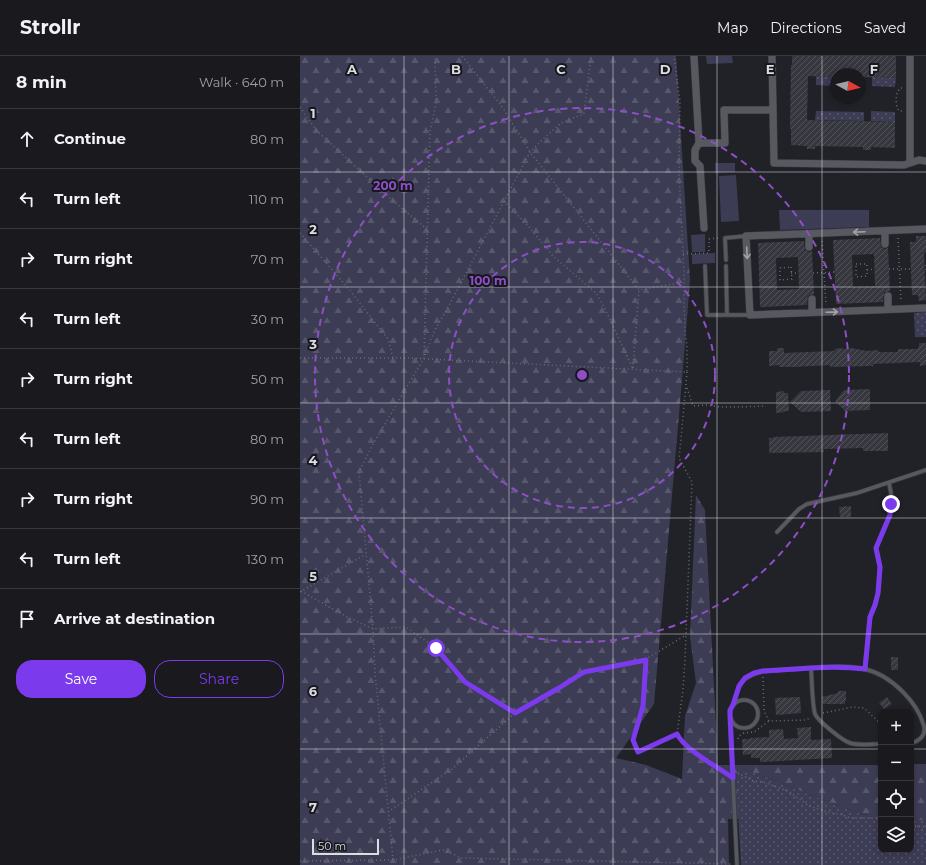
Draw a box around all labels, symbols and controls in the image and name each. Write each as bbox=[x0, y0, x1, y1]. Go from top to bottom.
text: Strollr bbox=[20, 16, 81, 39]
text: Map bbox=[717, 19, 748, 37]
text: Directions bbox=[770, 19, 842, 37]
text: Saved bbox=[864, 19, 906, 37]
text: A bbox=[346, 61, 358, 77]
text: B bbox=[451, 61, 461, 77]
text: C bbox=[556, 61, 566, 77]
text: D bbox=[660, 61, 671, 77]
text: E bbox=[766, 61, 775, 77]
text: F bbox=[870, 61, 878, 77]
north arrow bbox=[830, 68, 866, 104]
text: 8 min bbox=[16, 72, 67, 92]
text: Walk · 640 m bbox=[199, 74, 284, 90]
text: 1 bbox=[310, 105, 316, 121]
icon: ahead bbox=[16, 128, 38, 150]
text: Continue bbox=[54, 129, 126, 148]
text: 80 m bbox=[250, 131, 284, 147]
text: 200 m bbox=[373, 178, 413, 193]
icon: left bbox=[16, 188, 38, 210]
text: Turn left bbox=[54, 189, 121, 208]
text: 110 m bbox=[249, 191, 284, 207]
text: 2 bbox=[309, 221, 317, 237]
one-way arrow bbox=[853, 228, 866, 235]
one-way arrow bbox=[743, 246, 750, 259]
icon: right bbox=[16, 248, 38, 270]
text: Turn right bbox=[54, 249, 133, 268]
text: 70 m bbox=[251, 251, 284, 267]
text: 100 m bbox=[470, 273, 506, 288]
icon: left bbox=[16, 308, 38, 330]
one-way arrow bbox=[825, 308, 838, 315]
text: Turn left bbox=[54, 309, 121, 328]
text: 30 m bbox=[251, 311, 284, 327]
text: 3 bbox=[308, 336, 317, 352]
icon: right bbox=[16, 368, 38, 390]
centre of rings bbox=[575, 368, 589, 382]
text: Turn right bbox=[54, 369, 133, 388]
text: 50 m bbox=[251, 371, 284, 387]
icon: left bbox=[16, 428, 38, 450]
text: Turn left bbox=[54, 429, 121, 448]
text: 80 m bbox=[250, 431, 284, 447]
text: 4 bbox=[309, 452, 318, 468]
icon: right bbox=[16, 488, 38, 510]
text: Turn right bbox=[54, 489, 133, 508]
text: 90 m bbox=[250, 491, 284, 507]
route end bbox=[882, 495, 900, 513]
icon: left bbox=[16, 548, 38, 570]
text: Turn left bbox=[54, 549, 121, 568]
text: 130 m bbox=[246, 551, 284, 567]
text: 5 bbox=[309, 568, 317, 584]
icon: arrive bbox=[16, 608, 38, 630]
text: Arrive at destination bbox=[54, 609, 215, 628]
route start bbox=[427, 639, 445, 657]
button: Save bbox=[16, 660, 146, 698]
button: Share bbox=[154, 660, 284, 698]
text: 6 bbox=[309, 683, 318, 699]
map controls bbox=[878, 709, 914, 853]
button: + bbox=[878, 709, 914, 745]
button: − bbox=[878, 745, 914, 781]
button: locate bbox=[878, 781, 914, 817]
text: 7 bbox=[309, 799, 317, 815]
button: layers bbox=[878, 817, 914, 853]
scale bar bbox=[312, 837, 379, 856]
text: 50 m bbox=[318, 839, 346, 853]

